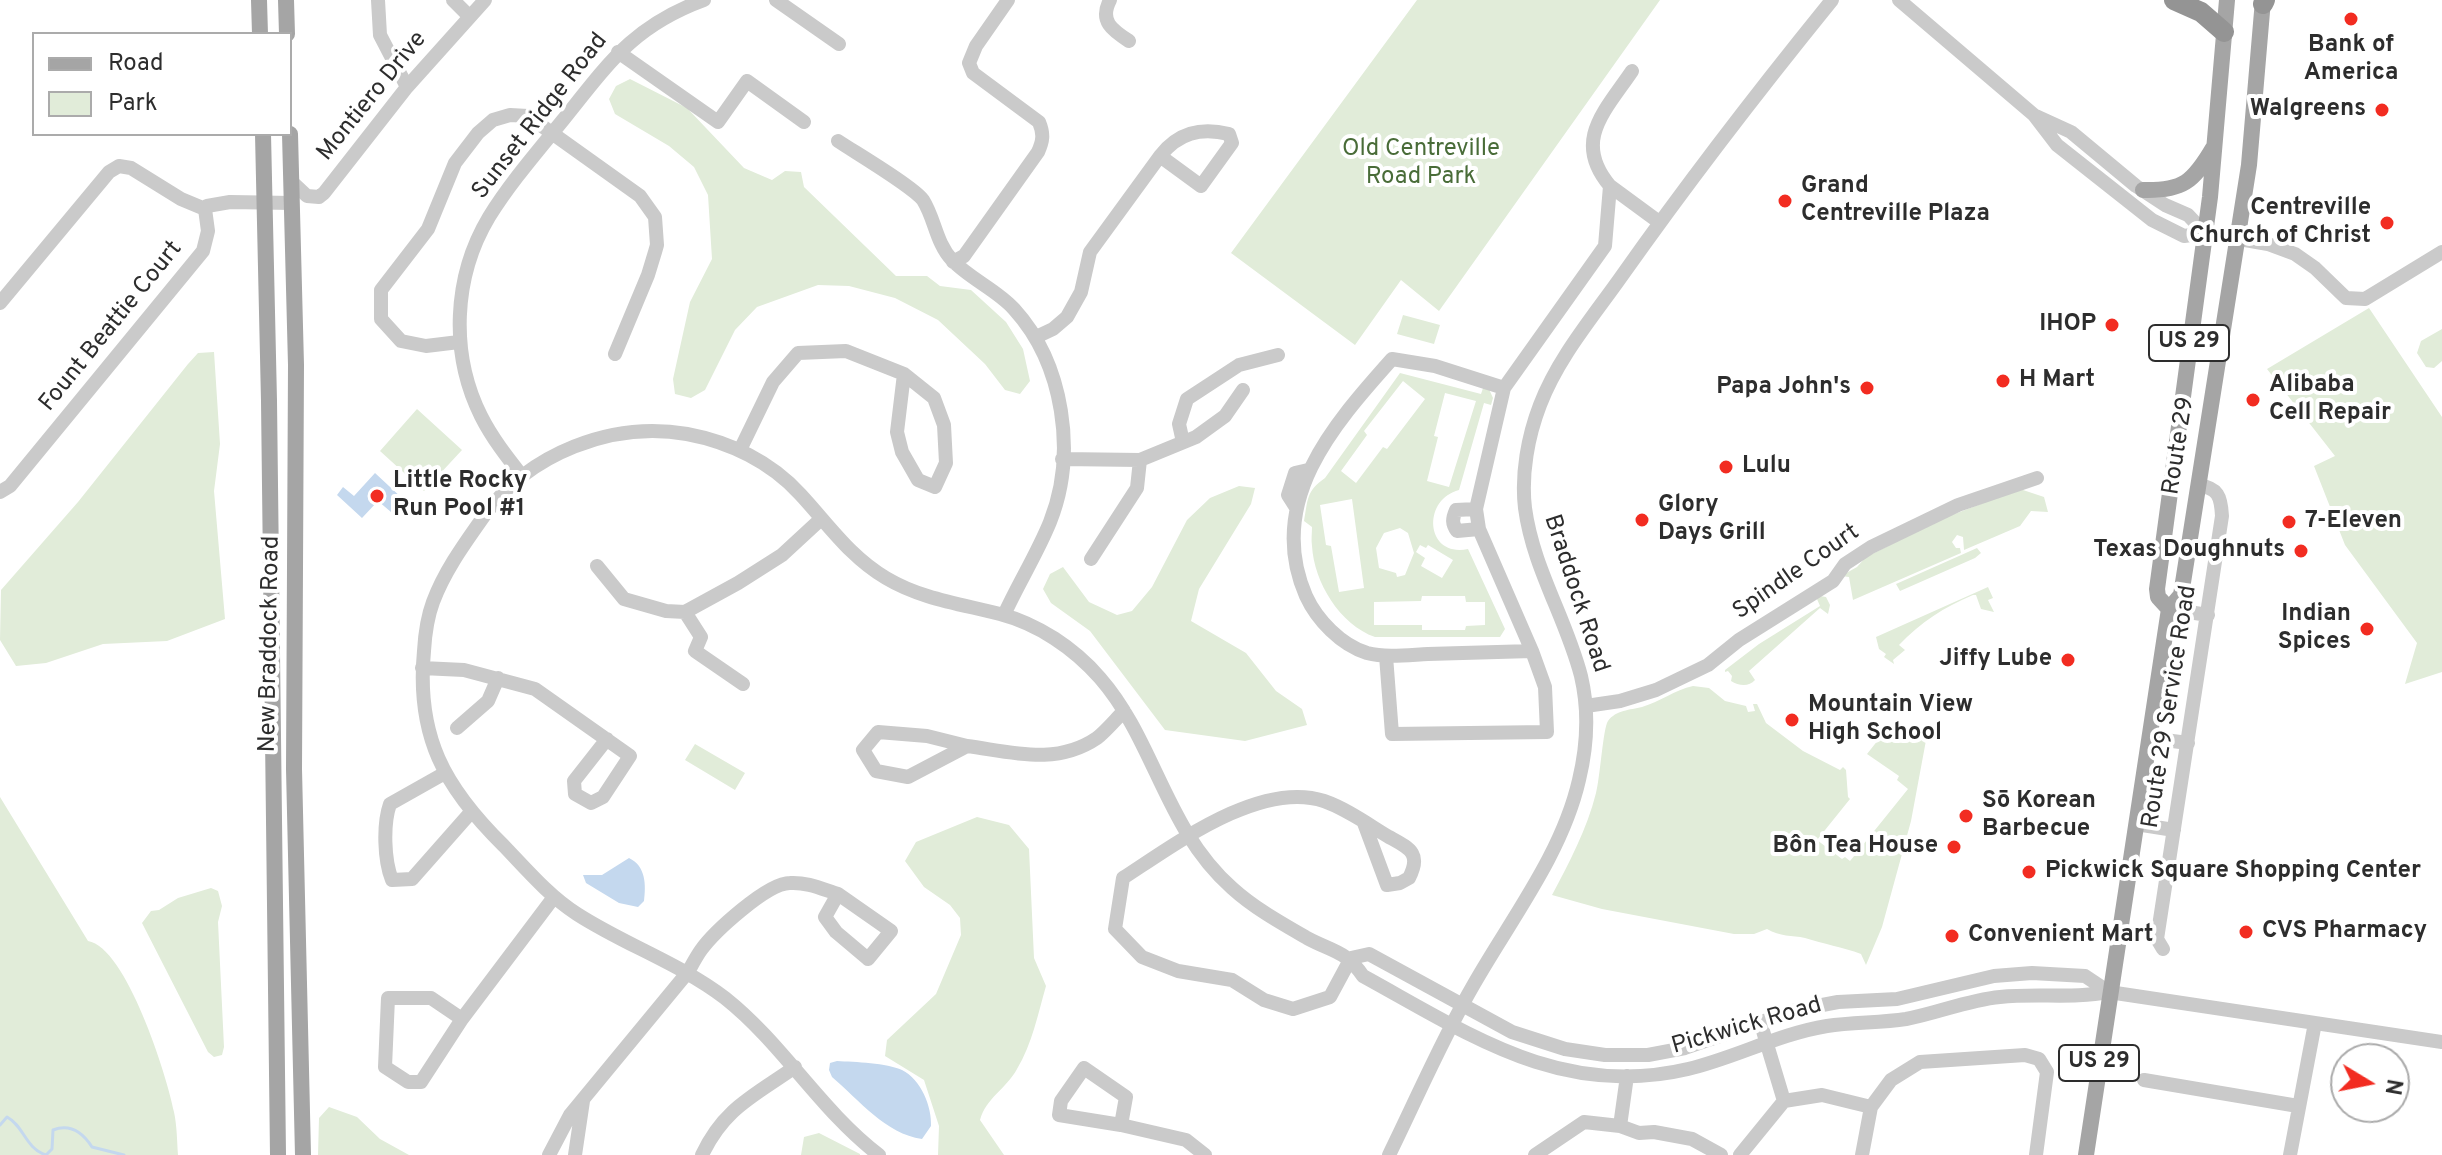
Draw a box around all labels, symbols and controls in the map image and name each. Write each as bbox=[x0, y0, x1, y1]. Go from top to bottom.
marker: Bank of America bbox=[2342, 10, 2360, 28]
street label: Montiero Drive bbox=[312, 26, 434, 168]
street label: Sunset Ridge Road bbox=[467, 28, 615, 206]
legend bbox=[32, 32, 292, 136]
place label: Bank of America bbox=[2304, 32, 2398, 88]
text: Road bbox=[108, 49, 164, 79]
text: Park bbox=[108, 89, 158, 119]
place label: Walgreens bbox=[2250, 96, 2366, 124]
marker: Walgreens bbox=[2373, 101, 2391, 119]
park label: Old Centreville Road Park bbox=[1342, 136, 1500, 192]
place label: Grand Centreville Plaza bbox=[1801, 173, 1990, 229]
marker: Grand Centreville Plaza bbox=[1776, 192, 1794, 210]
place label: Centreville Church of Christ bbox=[2189, 195, 2371, 251]
marker: Centreville Church of Christ bbox=[2378, 214, 2396, 232]
street label: Fount Beattie Court bbox=[34, 236, 190, 418]
place label: IHOP bbox=[2039, 311, 2096, 339]
marker: IHOP bbox=[2103, 316, 2121, 334]
road number: US 29 bbox=[2149, 325, 2229, 361]
place label: H Mart bbox=[2019, 367, 2095, 395]
marker: H Mart bbox=[1994, 372, 2012, 390]
place label: Alibaba Cell Repair bbox=[2269, 372, 2391, 428]
place label: Papa John's bbox=[1716, 374, 1851, 402]
marker: Papa John's bbox=[1858, 379, 1876, 397]
marker: Alibaba Cell Repair bbox=[2244, 391, 2262, 409]
street label: Route 29 bbox=[2158, 395, 2202, 497]
place label: Lulu bbox=[1742, 453, 1791, 481]
marker: Lulu bbox=[1717, 458, 1735, 476]
place label: Little Rocky Run Pool #1 bbox=[393, 468, 527, 524]
marker: Little Rocky Run Pool #1 bbox=[368, 487, 386, 505]
place label: Glory Days Grill bbox=[1658, 492, 1766, 548]
place label: 7-Eleven bbox=[2305, 508, 2402, 536]
street label: Braddock Road bbox=[1536, 511, 1614, 677]
marker: Glory Days Grill bbox=[1633, 511, 1651, 529]
marker: 7-Eleven bbox=[2280, 513, 2298, 531]
street label: Spindle Court bbox=[1728, 519, 1866, 627]
street label: New Braddock Road bbox=[255, 535, 287, 753]
place label: Texas Doughnuts bbox=[2093, 537, 2285, 565]
marker: Texas Doughnuts bbox=[2292, 542, 2310, 560]
street label: Route 29 Service Road bbox=[2138, 583, 2204, 831]
place label: Indian Spices bbox=[2278, 601, 2351, 657]
marker: Indian Spices bbox=[2358, 620, 2376, 638]
place label: Jiffy Lube bbox=[1939, 646, 2052, 674]
marker: Jiffy Lube bbox=[2059, 651, 2077, 669]
place label: Mountain View High School bbox=[1808, 692, 1973, 748]
marker: Mountain View High School bbox=[1783, 711, 1801, 729]
place label: Sō Korean Barbecue bbox=[1982, 788, 2096, 844]
marker: Sō Korean Barbecue bbox=[1957, 807, 1975, 825]
place label: Bôn Tea House bbox=[1773, 833, 1938, 861]
marker: Bôn Tea House bbox=[1945, 838, 1963, 856]
place label: Pickwick Square Shopping Center bbox=[2045, 858, 2421, 886]
marker: Pickwick Square Shopping Center bbox=[2020, 863, 2038, 881]
place label: CVS Pharmacy bbox=[2262, 918, 2427, 946]
place label: Convenient Mart bbox=[1968, 922, 2153, 950]
marker: CVS Pharmacy bbox=[2237, 923, 2255, 941]
marker: Convenient Mart bbox=[1943, 927, 1961, 945]
street label: Pickwick Road bbox=[1669, 992, 1825, 1062]
north arrow bbox=[2330, 1043, 2410, 1123]
road number: US 29 bbox=[2059, 1045, 2139, 1081]
text: N bbox=[2377, 1077, 2407, 1097]

